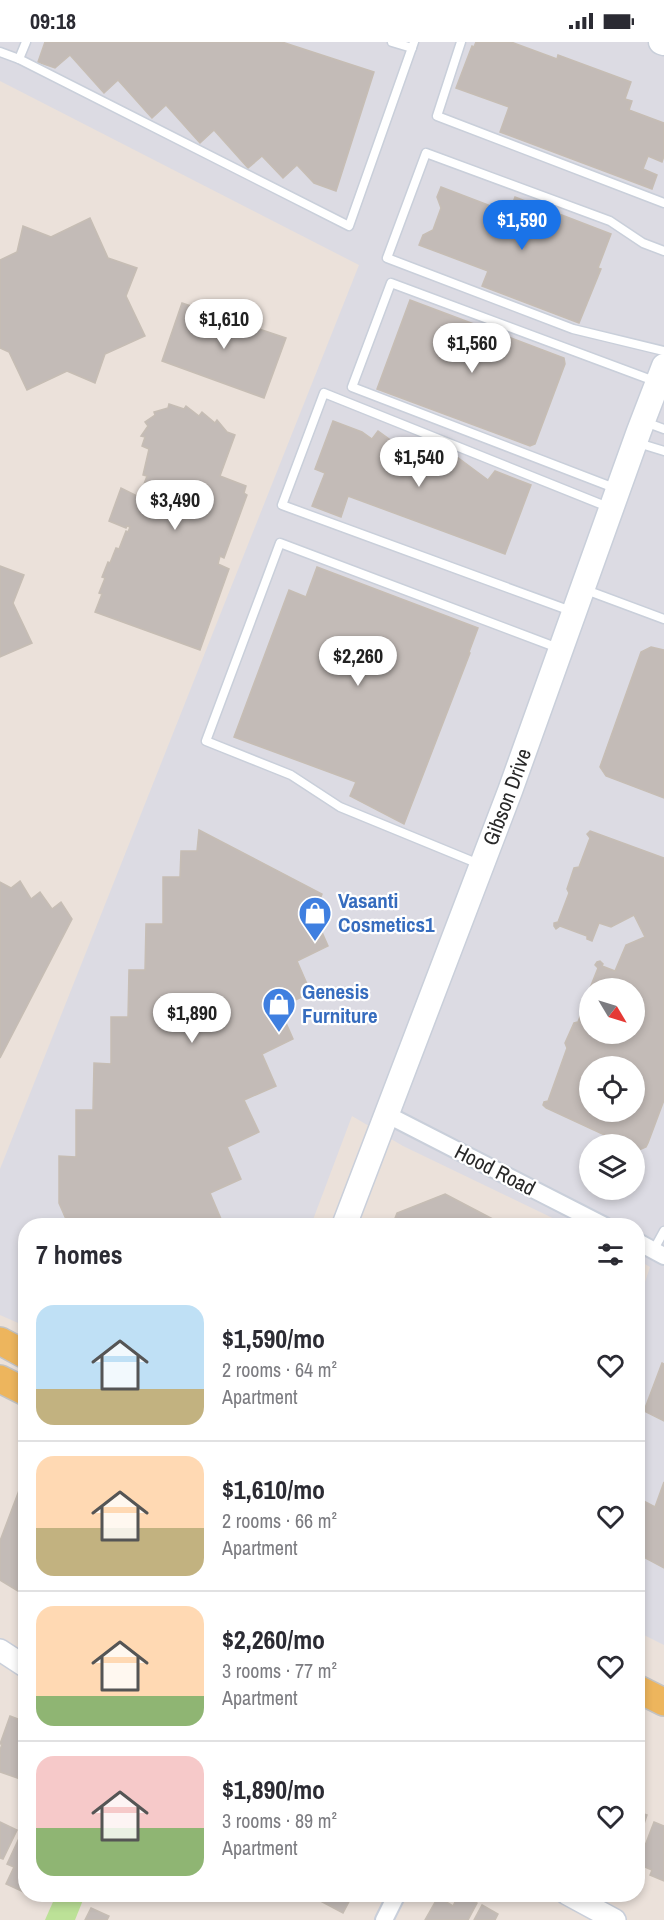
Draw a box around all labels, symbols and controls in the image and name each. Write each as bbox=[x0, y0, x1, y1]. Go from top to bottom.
text: 09:18 bbox=[30, 6, 76, 36]
pin: $1,590 bbox=[473, 200, 571, 251]
text: $1,590 bbox=[497, 206, 547, 233]
pin: $1,610 bbox=[175, 299, 273, 350]
text: $1,610 bbox=[199, 305, 249, 332]
pin: $1,560 bbox=[423, 323, 521, 374]
text: $1,560 bbox=[447, 329, 497, 356]
pin: $1,540 bbox=[370, 437, 468, 488]
text: $1,540 bbox=[394, 443, 444, 470]
pin: $3,490 bbox=[126, 480, 224, 531]
text: $3,490 bbox=[150, 486, 200, 513]
pin: $2,260 bbox=[309, 636, 407, 687]
text: $2,260 bbox=[333, 642, 383, 669]
street label: Gibson Drive bbox=[476, 744, 538, 850]
place label: Vasanti Cosmetics1 bbox=[338, 886, 435, 939]
shop icon: Vasanti Cosmetics1 bbox=[297, 895, 333, 942]
place label: Genesis Furniture bbox=[302, 977, 378, 1030]
north arrow bbox=[579, 978, 645, 1044]
map controls bbox=[579, 978, 645, 1200]
shop icon: Genesis Furniture bbox=[261, 986, 297, 1033]
pin: $1,890 bbox=[143, 993, 241, 1044]
text: $1,890 bbox=[167, 999, 217, 1026]
button: locate bbox=[579, 1056, 645, 1122]
button: layers bbox=[579, 1134, 645, 1200]
street label: Hood Road bbox=[450, 1137, 541, 1202]
text: 7 homes bbox=[36, 1237, 123, 1272]
icon: filters bbox=[594, 1238, 627, 1271]
text: $1,590/mo bbox=[222, 1321, 325, 1356]
icon: home bbox=[84, 1329, 156, 1401]
icon: heart bbox=[594, 1349, 627, 1382]
text: 2 rooms · 64 m² bbox=[222, 1356, 337, 1383]
text: Apartment bbox=[222, 1383, 298, 1410]
text: $1,610/mo bbox=[222, 1472, 325, 1507]
icon: home bbox=[84, 1480, 156, 1552]
icon: heart bbox=[594, 1500, 627, 1533]
text: 2 rooms · 66 m² bbox=[222, 1507, 337, 1534]
text: Apartment bbox=[222, 1534, 298, 1561]
text: $2,260/mo bbox=[222, 1622, 325, 1657]
icon: home bbox=[84, 1630, 156, 1702]
icon: heart bbox=[594, 1650, 627, 1683]
text: 3 rooms · 77 m² bbox=[222, 1657, 337, 1684]
text: Apartment bbox=[222, 1684, 298, 1711]
text: $1,890/mo bbox=[222, 1772, 325, 1807]
icon: home bbox=[84, 1780, 156, 1852]
icon: heart bbox=[594, 1800, 627, 1833]
text: 3 rooms · 89 m² bbox=[222, 1807, 337, 1834]
text: Apartment bbox=[222, 1834, 298, 1861]

